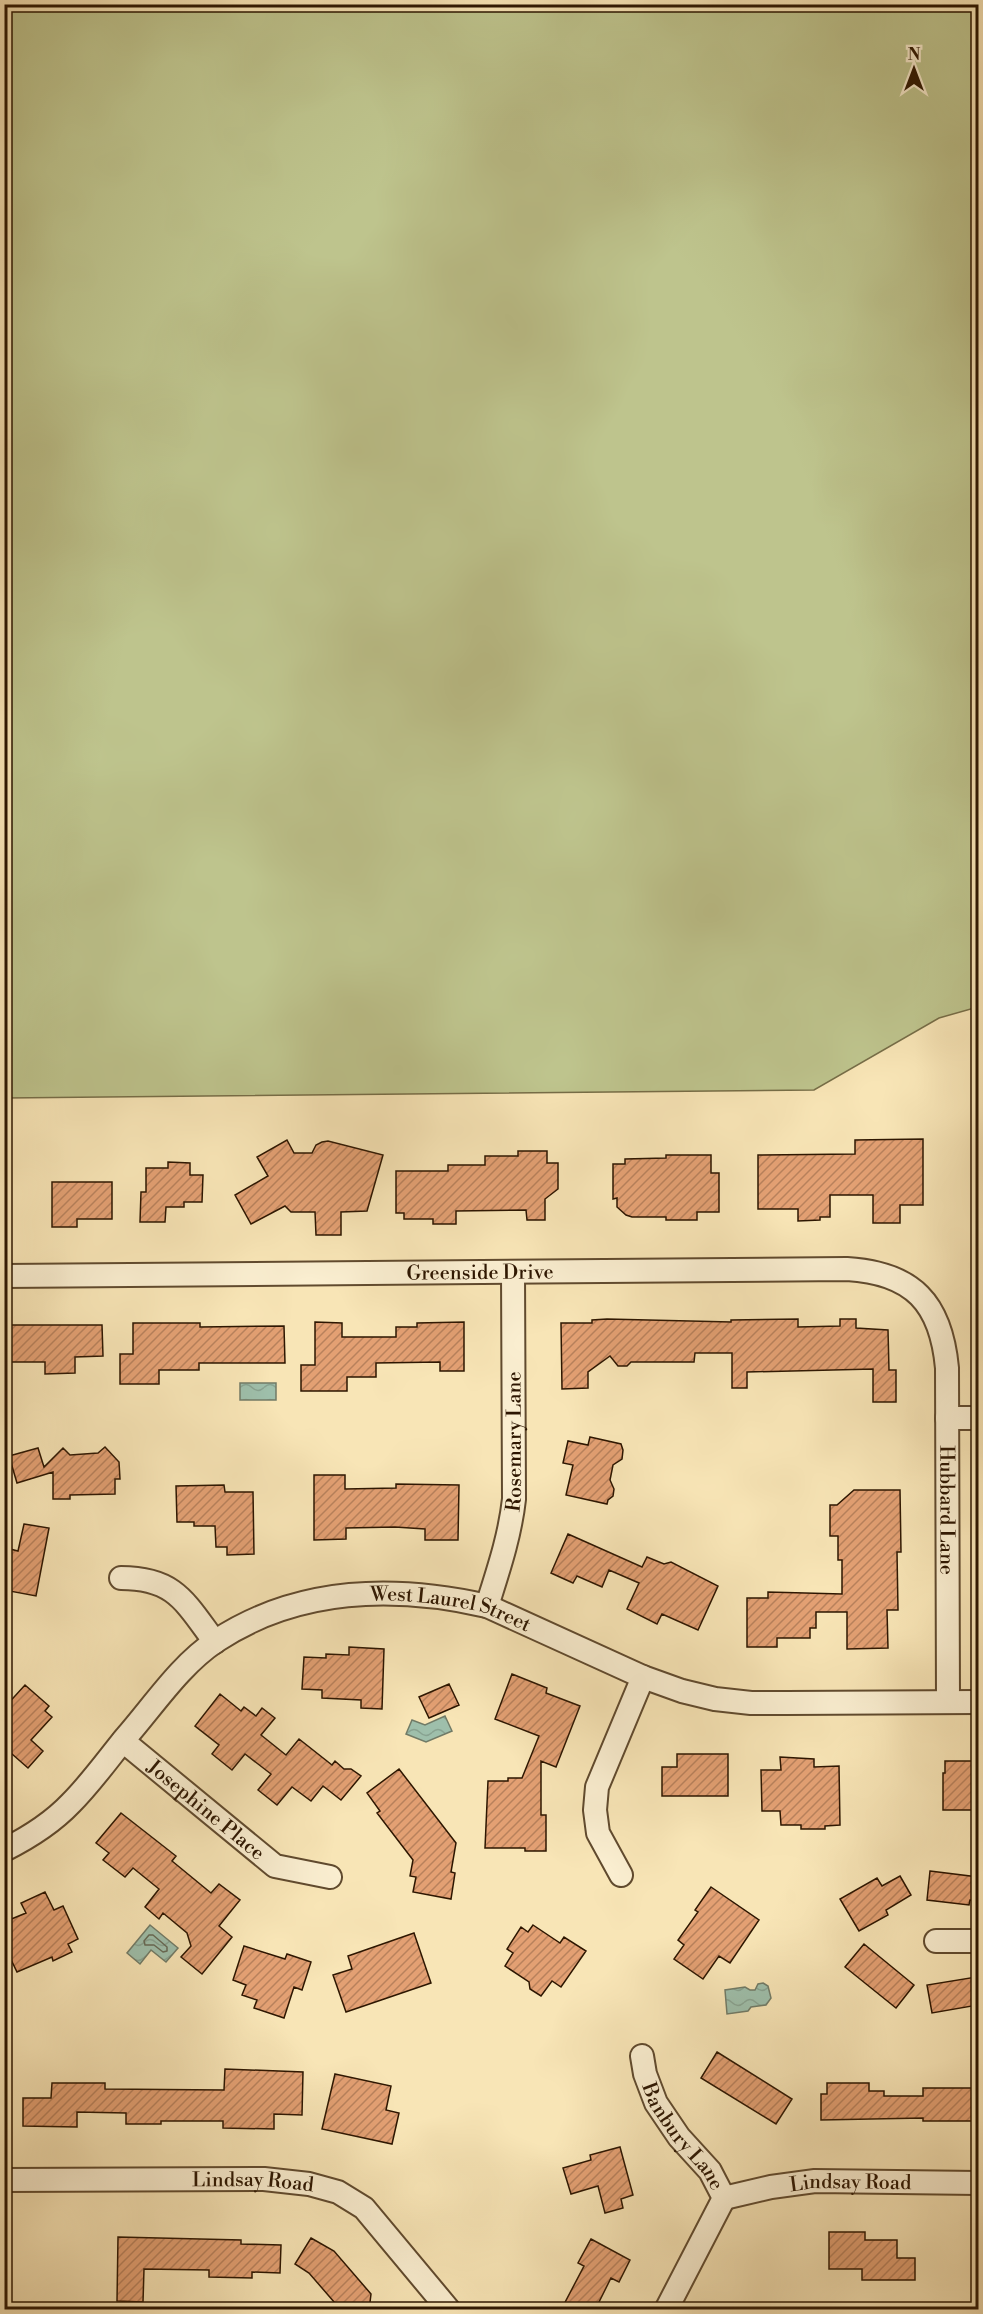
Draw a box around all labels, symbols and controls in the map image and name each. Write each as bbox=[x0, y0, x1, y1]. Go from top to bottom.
north arrow bbox=[884, 39, 944, 99]
text: N bbox=[908, 45, 921, 65]
street label: Greenside Drive bbox=[406, 1260, 554, 1287]
street label: Rosemary Lane bbox=[502, 1371, 528, 1513]
street label: Hubbard Lane bbox=[933, 1445, 959, 1575]
street label: West Laurel Street bbox=[369, 1583, 534, 1638]
street label: Josephine Place bbox=[141, 1754, 269, 1866]
street label: Banbury Lane bbox=[635, 2078, 729, 2195]
street label: Lindsay Road bbox=[192, 2168, 316, 2199]
street label: Lindsay Road bbox=[788, 2170, 912, 2198]

